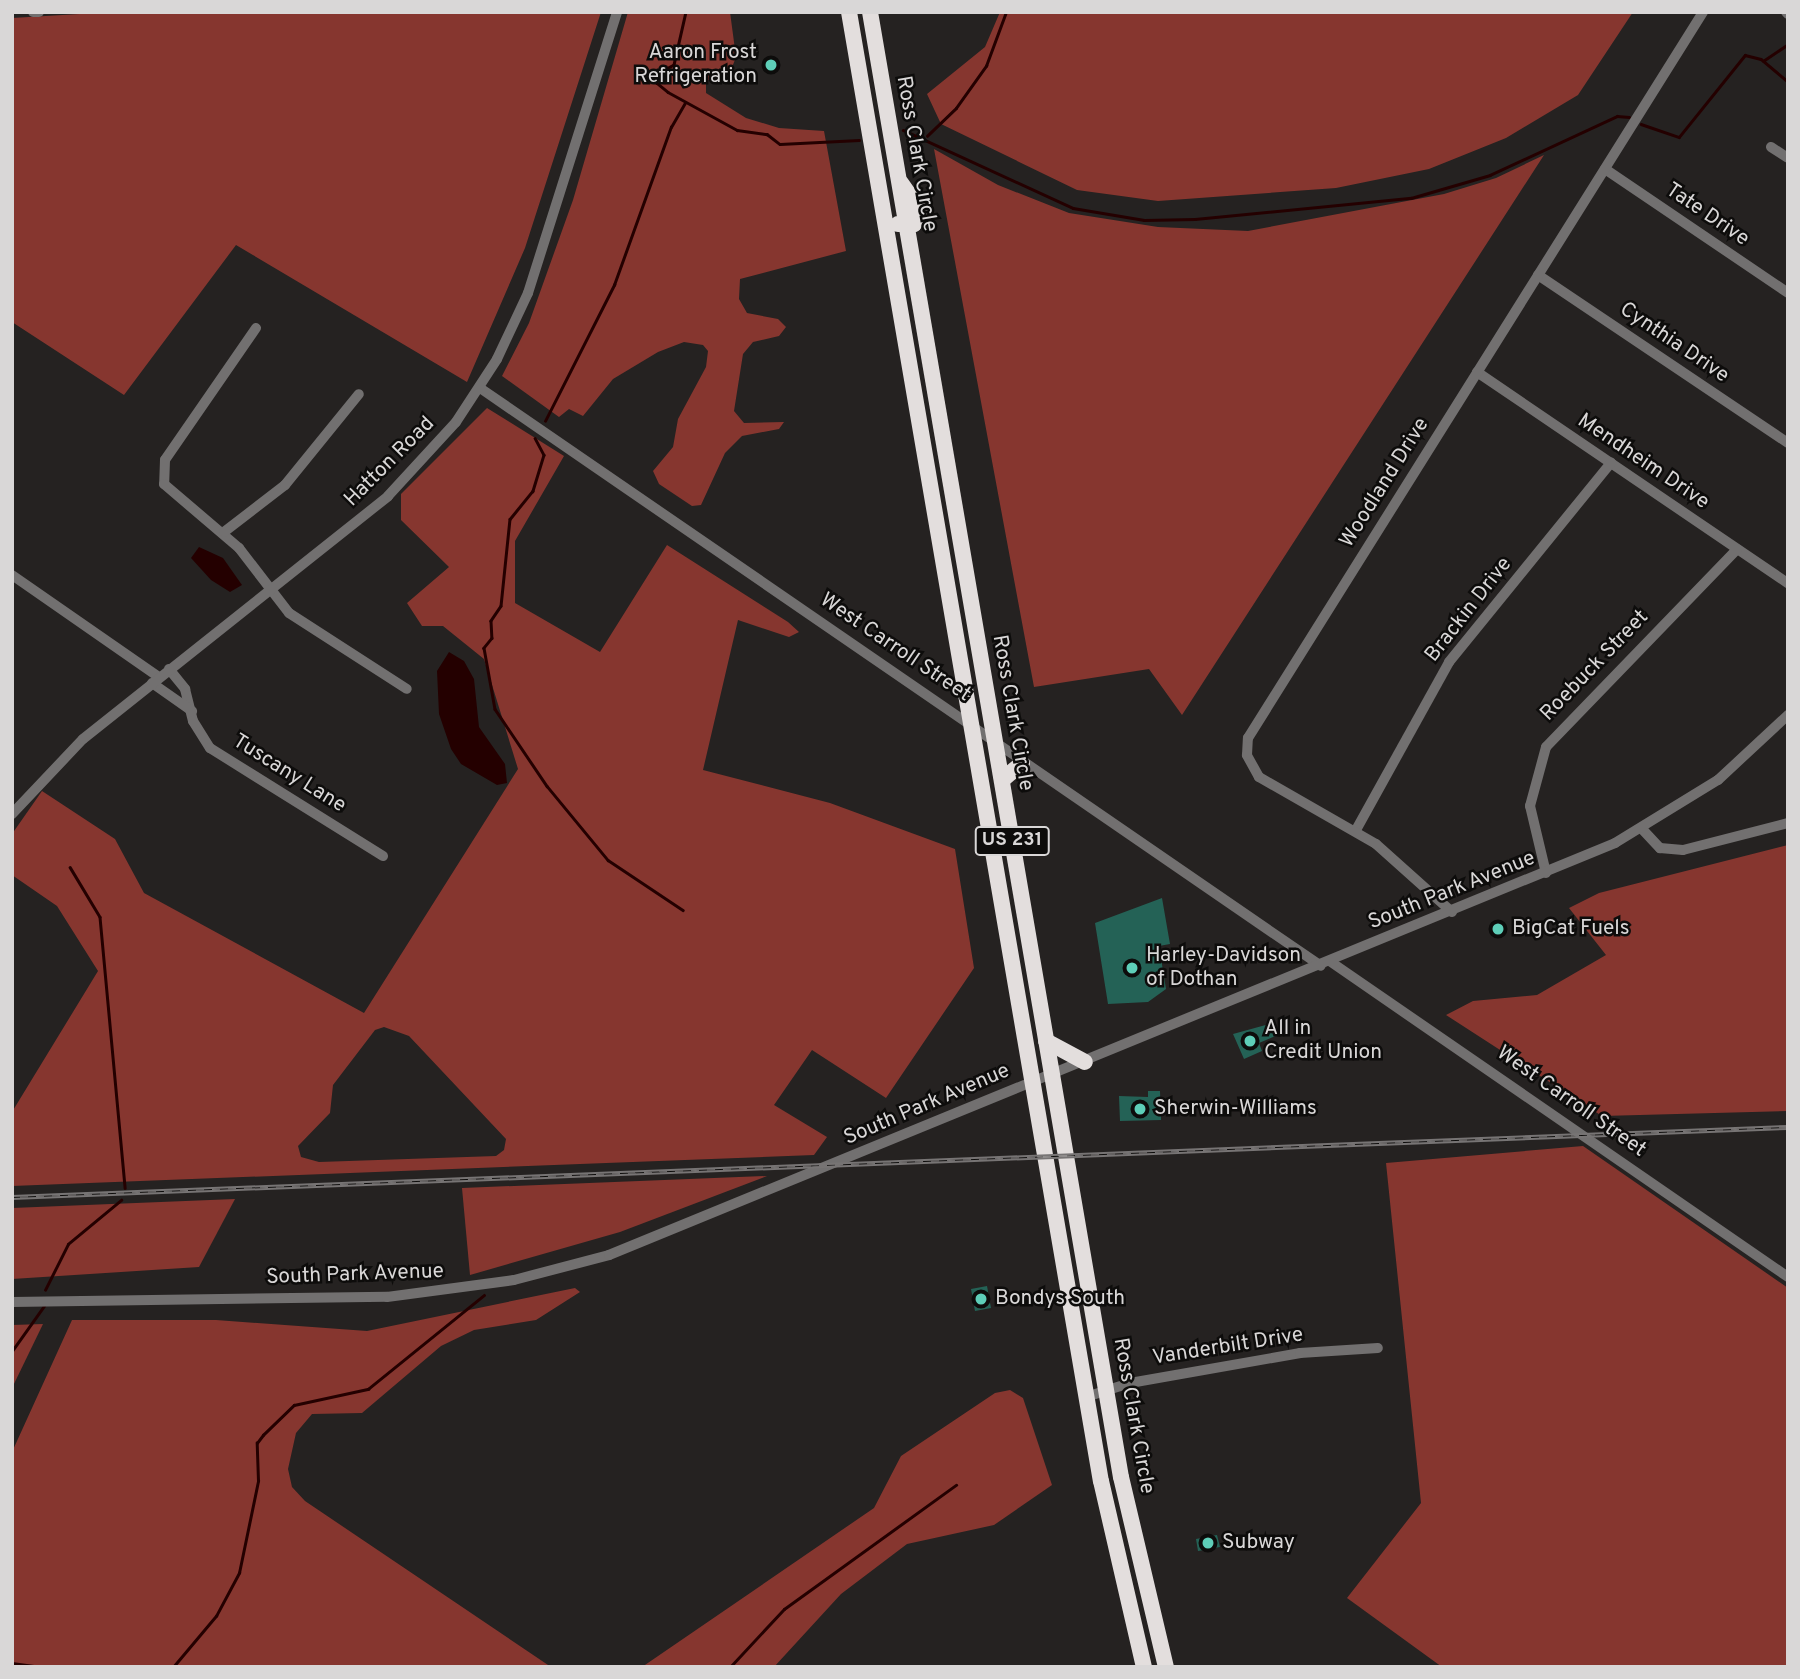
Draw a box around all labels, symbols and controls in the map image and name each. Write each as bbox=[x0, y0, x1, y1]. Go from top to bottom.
place label: Aaron Frost Refrigeration bbox=[634, 40, 757, 90]
marker: Aaron Frost Refrigeration bbox=[763, 57, 779, 73]
street label: Ross Clark Circle bbox=[890, 74, 942, 234]
street label: Tate Drive bbox=[1660, 178, 1754, 252]
street label: Cynthia Drive bbox=[1614, 297, 1734, 389]
street label: Mendheim Drive bbox=[1572, 409, 1714, 515]
street label: Hatton Road bbox=[340, 412, 440, 512]
street label: Woodland Drive bbox=[1335, 413, 1435, 553]
street label: Brackin Drive bbox=[1420, 552, 1518, 668]
street label: West Carroll Street bbox=[815, 588, 975, 708]
street label: Roebuck Street bbox=[1536, 605, 1654, 727]
street label: Ross Clark Circle bbox=[986, 633, 1038, 793]
street label: Tuscany Lane bbox=[228, 729, 350, 819]
road number: US 231 bbox=[974, 826, 1050, 856]
street label: South Park Avenue bbox=[1365, 846, 1539, 936]
place label: BigCat Fuels bbox=[1512, 916, 1630, 942]
marker: BigCat Fuels bbox=[1490, 921, 1506, 937]
place label: Harley-Davidson of Dothan bbox=[1146, 943, 1301, 993]
marker: Harley-Davidson of Dothan bbox=[1124, 960, 1140, 976]
place label: All in Credit Union bbox=[1264, 1016, 1382, 1066]
marker: All in Credit Union bbox=[1242, 1033, 1258, 1049]
street label: West Carroll Street bbox=[1491, 1041, 1651, 1163]
street label: South Park Avenue bbox=[840, 1059, 1014, 1151]
place label: Sherwin-Williams bbox=[1154, 1096, 1317, 1122]
marker: Sherwin-Williams bbox=[1132, 1101, 1148, 1117]
street label: South Park Avenue bbox=[265, 1259, 445, 1291]
place label: Bondys South bbox=[995, 1286, 1125, 1312]
marker: Bondys South bbox=[973, 1291, 989, 1307]
street label: Vanderbilt Drive bbox=[1151, 1323, 1305, 1371]
street label: Ross Clark Circle bbox=[1107, 1336, 1159, 1496]
place label: Subway bbox=[1222, 1530, 1295, 1556]
marker: Subway bbox=[1200, 1535, 1216, 1551]

